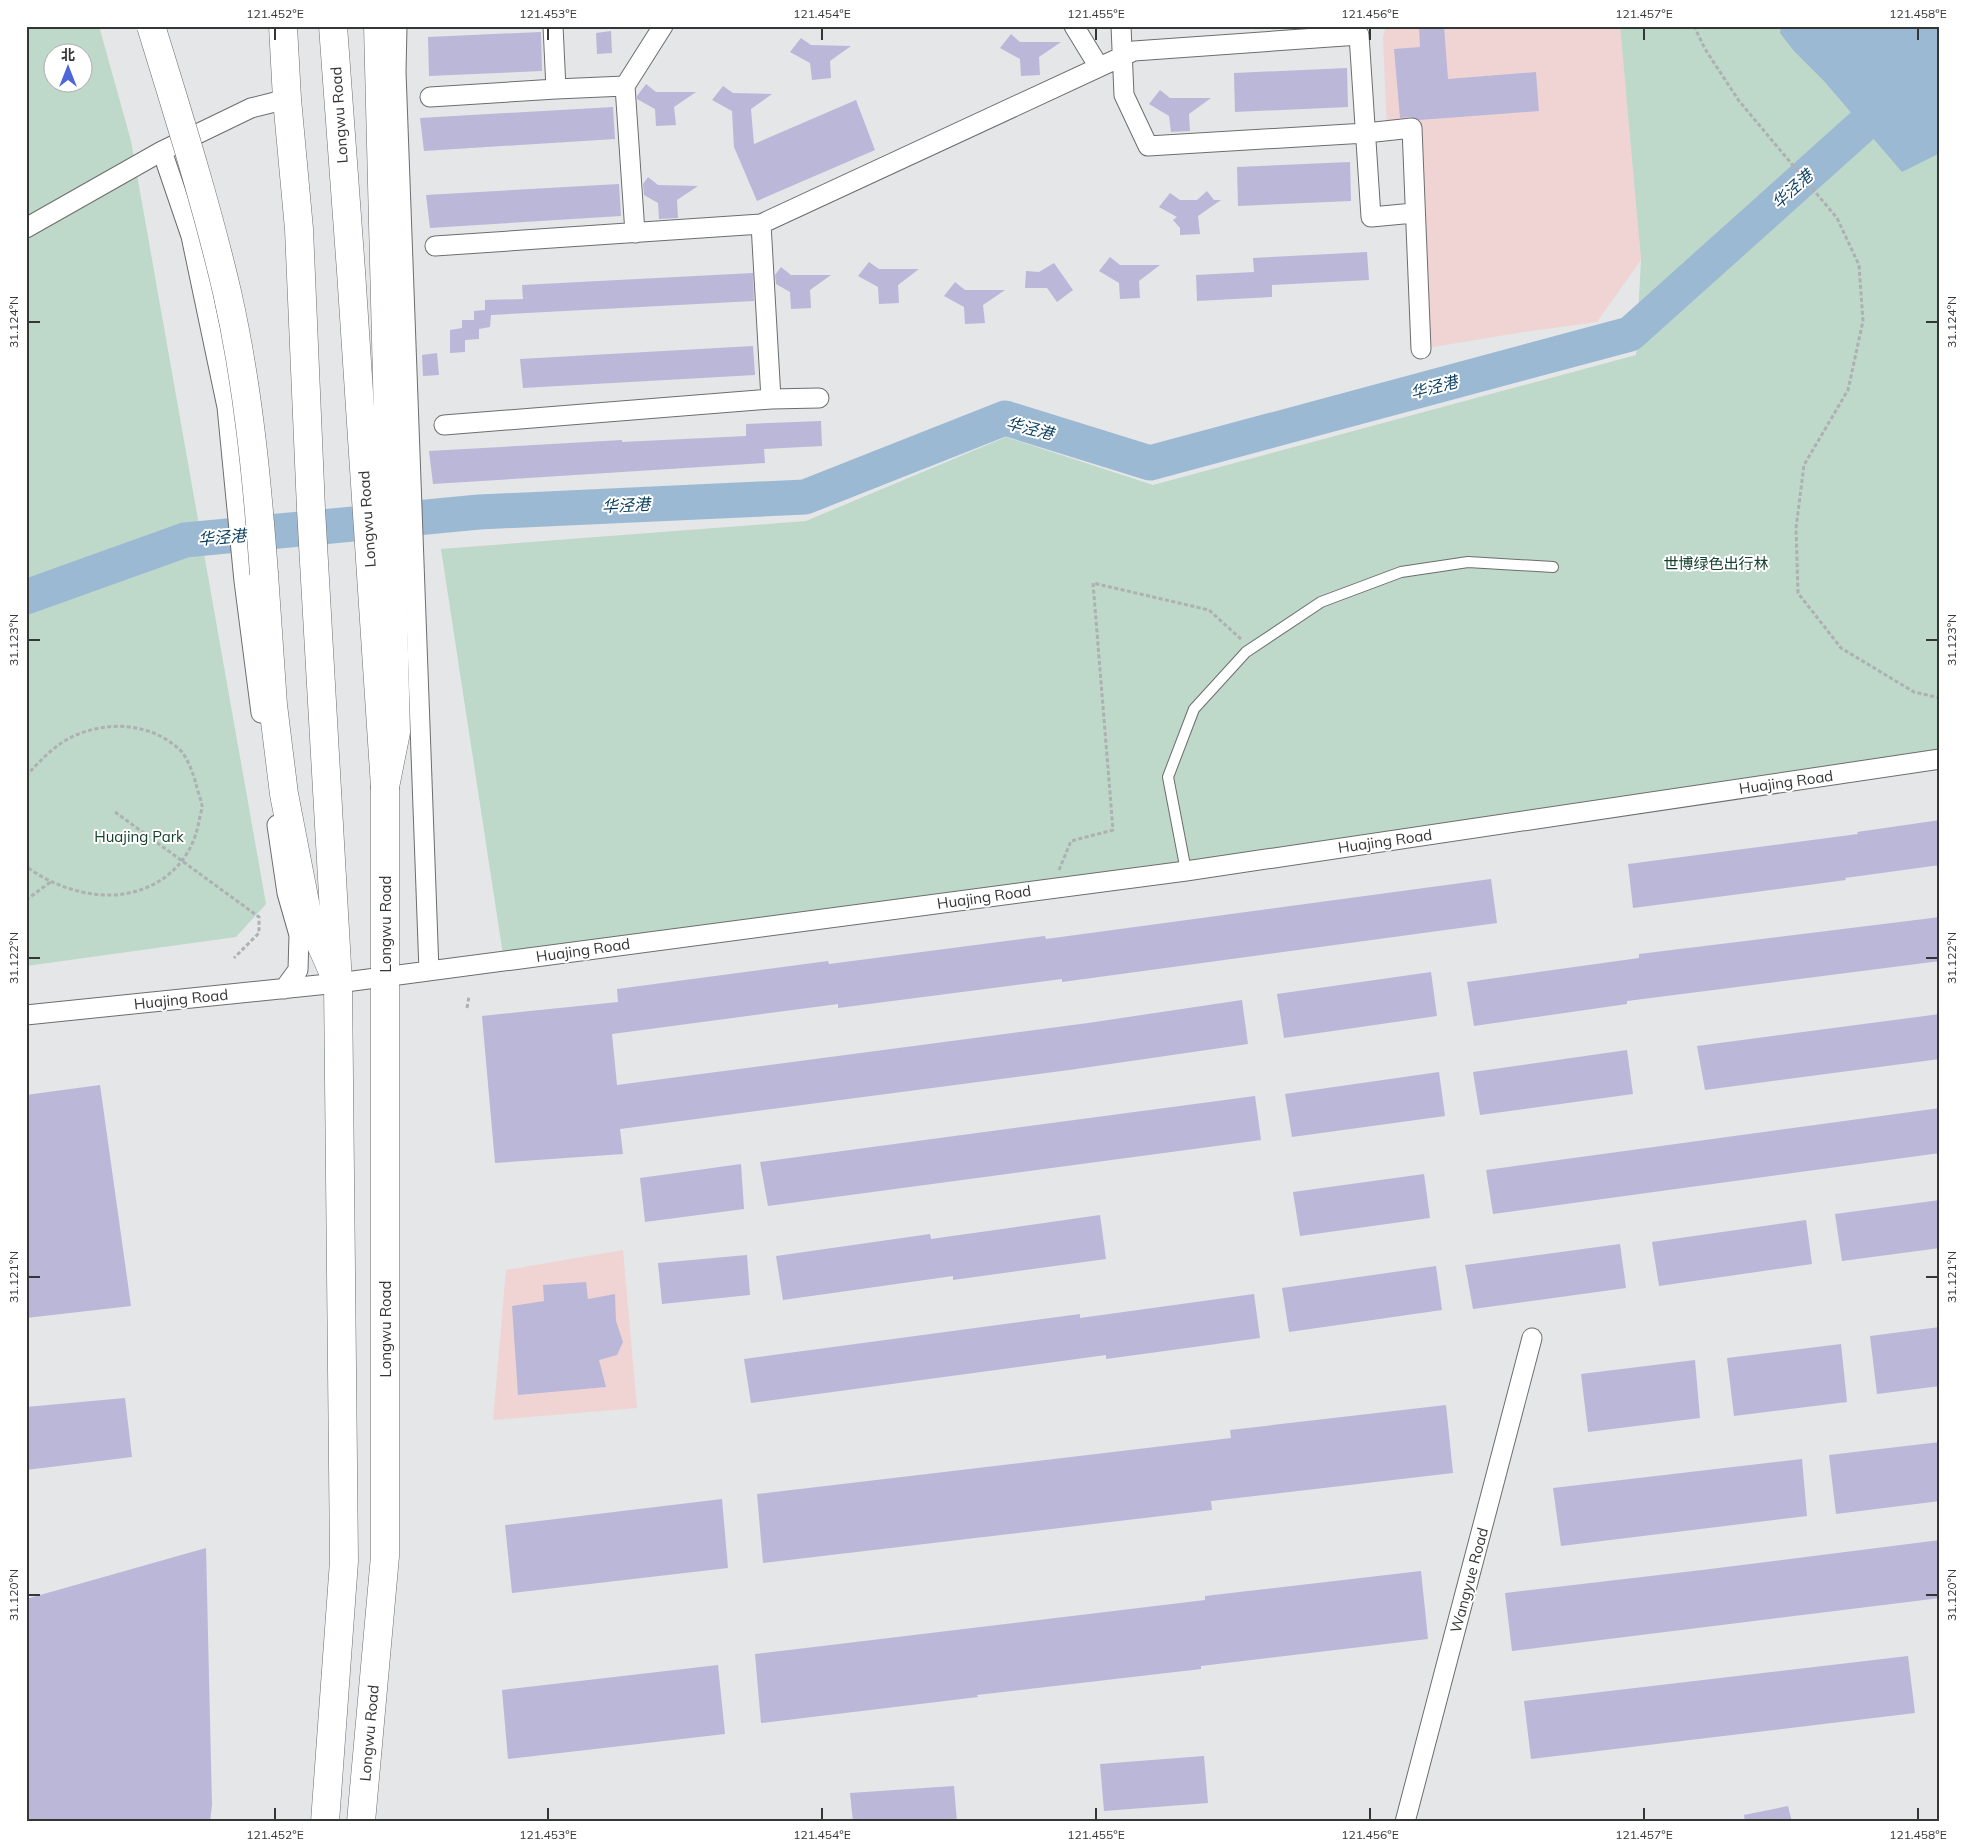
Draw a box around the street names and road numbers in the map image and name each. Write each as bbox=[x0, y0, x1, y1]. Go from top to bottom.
street label: Longwu Road bbox=[326, 66, 352, 164]
street label: Longwu Road bbox=[354, 470, 380, 568]
street label: Huajing Road bbox=[1738, 766, 1834, 798]
street label: Huajing Road bbox=[1337, 825, 1433, 857]
street label: Longwu Road bbox=[376, 876, 395, 972]
street label: Huajing Road bbox=[936, 881, 1032, 913]
street label: Huajing Road bbox=[535, 934, 631, 966]
street label: Huajing Road bbox=[133, 985, 229, 1013]
street label: Longwu Road bbox=[376, 1281, 395, 1377]
street label: Wangyue Road bbox=[1446, 1525, 1492, 1635]
street label: Longwu Road bbox=[355, 1684, 383, 1782]

